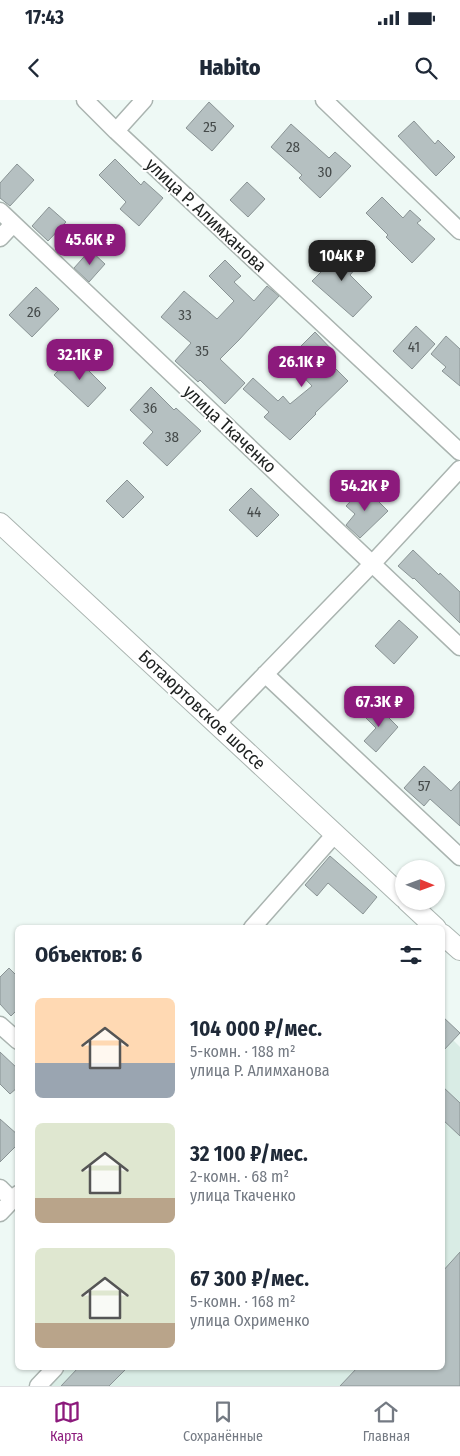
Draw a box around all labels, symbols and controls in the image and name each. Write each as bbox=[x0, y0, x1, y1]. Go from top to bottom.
text: 17:43 bbox=[25, 6, 64, 29]
icon: back bbox=[20, 54, 48, 82]
text: Habito bbox=[199, 54, 261, 81]
icon: search bbox=[412, 54, 440, 82]
house number: 25 bbox=[203, 118, 217, 136]
house number: 28 bbox=[286, 138, 300, 156]
street label: улица Р. Алимханова bbox=[141, 153, 271, 277]
house number: 30 bbox=[318, 163, 332, 181]
pin: 45.6K ₽ bbox=[44, 224, 136, 266]
text: 45.6K ₽ bbox=[65, 230, 115, 249]
pin: 104K ₽ bbox=[301, 240, 383, 282]
text: 104K ₽ bbox=[319, 246, 365, 265]
house number: 26 bbox=[27, 303, 41, 321]
house number: 33 bbox=[178, 306, 192, 324]
pin: 32.1K ₽ bbox=[34, 338, 126, 381]
house number: 41 bbox=[408, 338, 420, 356]
house number: 35 bbox=[195, 342, 209, 360]
text: 32.1K ₽ bbox=[58, 345, 102, 364]
pin: 26.1K ₽ bbox=[256, 346, 348, 388]
text: 26.1K ₽ bbox=[279, 352, 325, 371]
street label: улица Ткаченко bbox=[179, 380, 281, 478]
house number: 36 bbox=[143, 399, 157, 417]
house number: 38 bbox=[165, 428, 179, 446]
pin: 54.2K ₽ bbox=[319, 470, 411, 512]
text: 54.2K ₽ bbox=[341, 476, 389, 495]
house number: 44 bbox=[247, 503, 261, 521]
street label: Ботаюртовское шоссе bbox=[134, 645, 270, 775]
pin: 67.3K ₽ bbox=[333, 686, 425, 728]
text: 67.3K ₽ bbox=[355, 692, 403, 711]
house number: 57 bbox=[418, 777, 430, 795]
north arrow bbox=[395, 860, 445, 910]
map controls bbox=[395, 860, 445, 910]
icon: filters bbox=[397, 941, 425, 969]
text: Объектов: 6 bbox=[35, 942, 142, 968]
text: 104 000 ₽/мес. bbox=[190, 1016, 322, 1042]
icon: home bbox=[75, 1018, 135, 1078]
text: 5-комн. · 188 m² bbox=[190, 1042, 296, 1061]
text: улица Р. Алимханова bbox=[190, 1061, 330, 1080]
text: 32 100 ₽/мес. bbox=[190, 1141, 308, 1167]
icon: home bbox=[75, 1143, 135, 1203]
text: 2-комн. · 68 m² bbox=[190, 1167, 289, 1186]
text: улица Ткаченко bbox=[190, 1186, 296, 1205]
text: 67 300 ₽/мес. bbox=[190, 1266, 309, 1292]
icon: home bbox=[75, 1268, 135, 1328]
text: 5-комн. · 168 m² bbox=[190, 1292, 296, 1311]
text: улица Охрименко bbox=[190, 1311, 310, 1330]
tab: Карта bbox=[50, 1398, 83, 1445]
tab: Сохранённые bbox=[183, 1398, 263, 1445]
tab: Главная bbox=[363, 1398, 410, 1445]

